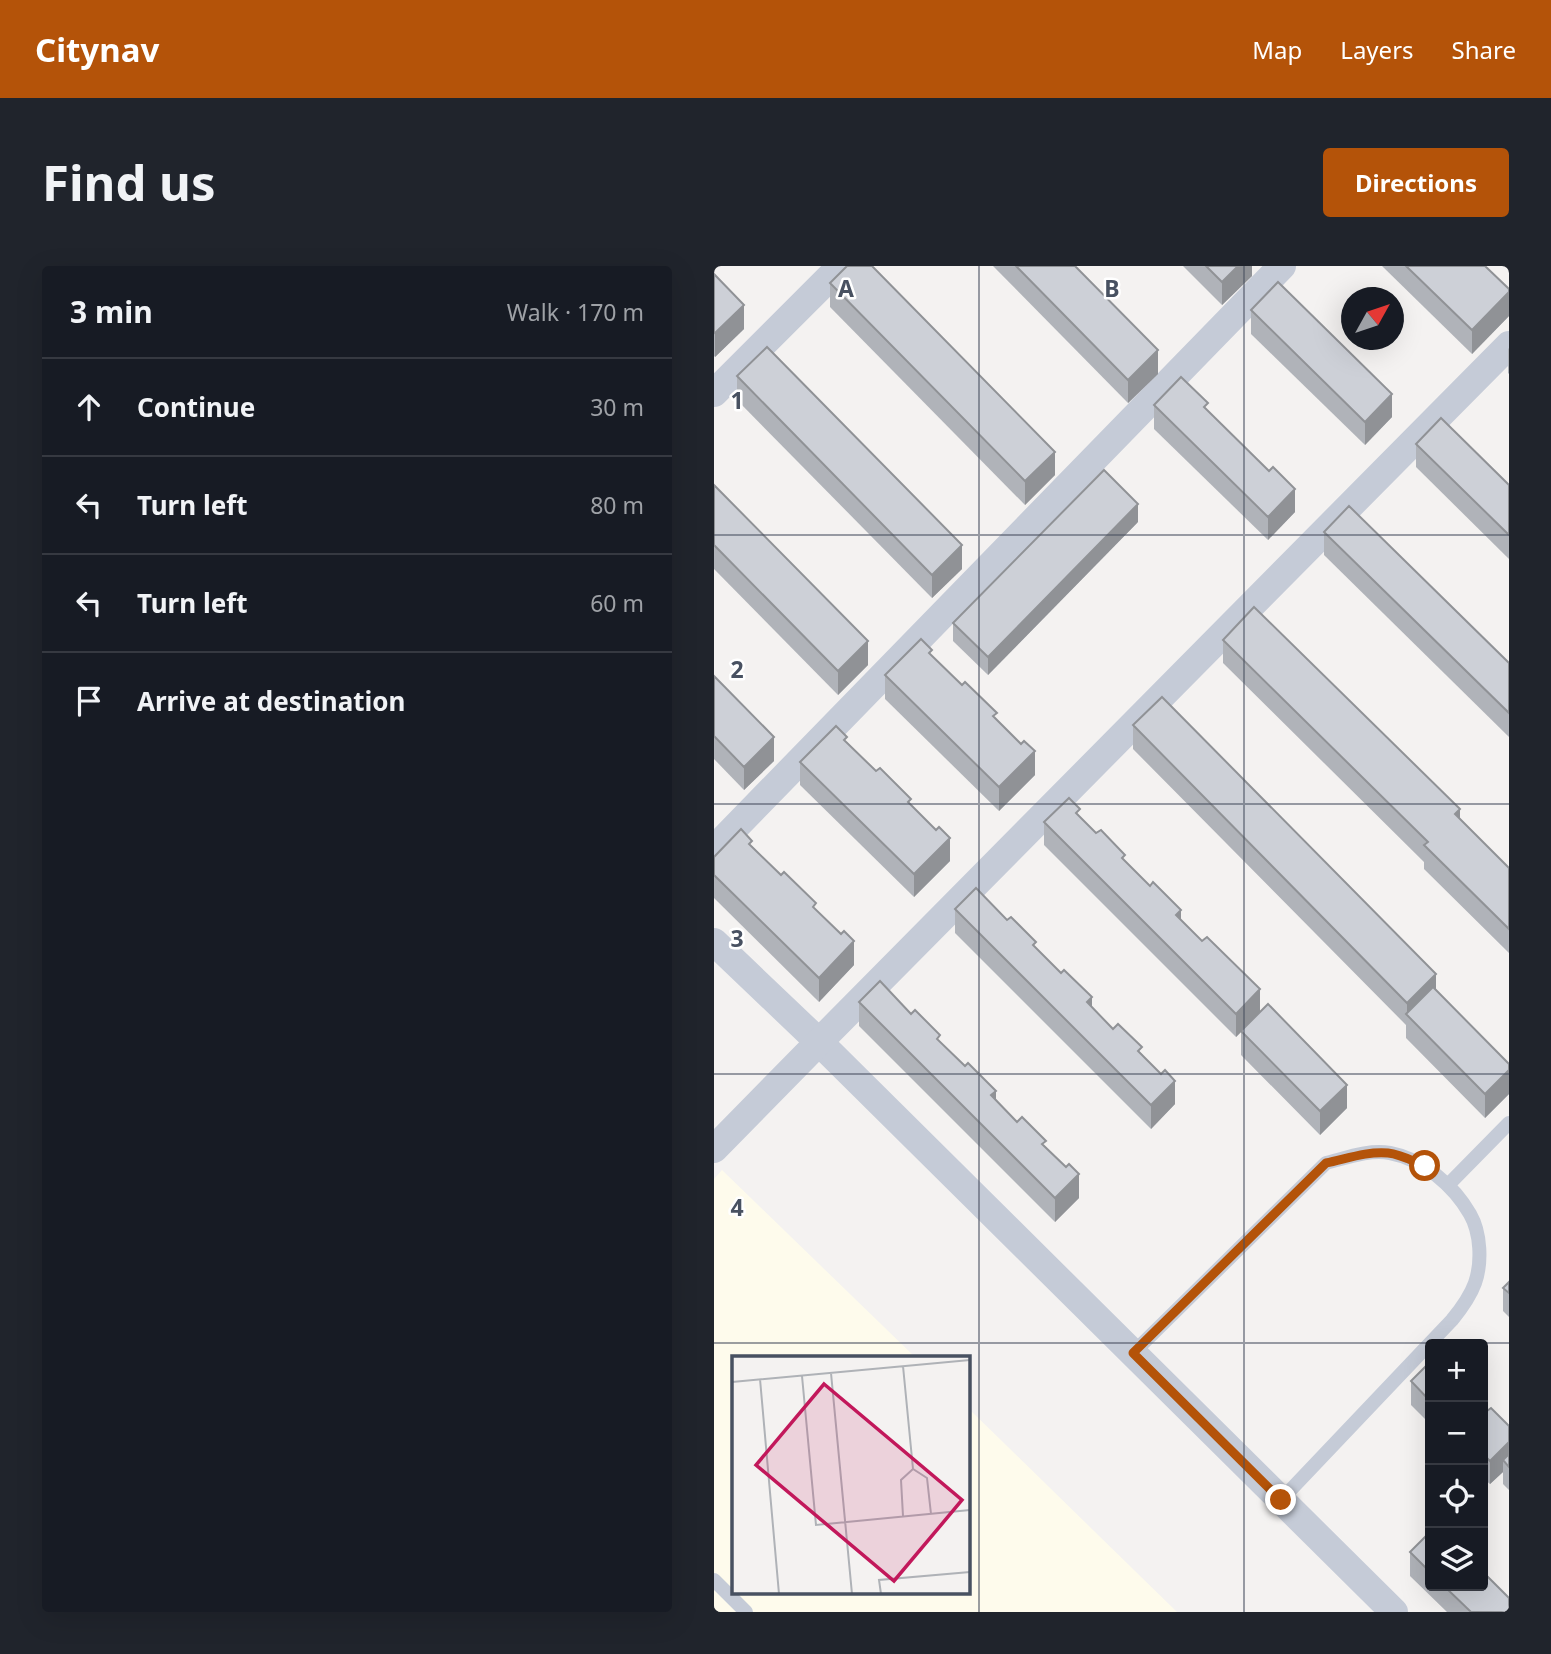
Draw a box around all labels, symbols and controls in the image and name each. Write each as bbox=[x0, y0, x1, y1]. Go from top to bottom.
text: Citynav bbox=[35, 27, 159, 72]
text: Map bbox=[1252, 33, 1302, 66]
text: Layers bbox=[1340, 33, 1414, 66]
text: Share bbox=[1452, 33, 1516, 66]
button: Directions bbox=[1323, 148, 1509, 217]
text: Find us bbox=[42, 149, 216, 215]
text: A bbox=[838, 272, 854, 304]
text: B bbox=[1104, 272, 1120, 304]
north arrow bbox=[1341, 287, 1404, 350]
text: 3 min bbox=[70, 291, 153, 332]
text: Walk · 170 m bbox=[507, 296, 644, 328]
text: 1 bbox=[730, 384, 744, 416]
icon: ahead bbox=[70, 388, 108, 426]
text: Continue bbox=[137, 389, 255, 425]
text: 30 m bbox=[590, 391, 644, 423]
icon: left bbox=[70, 486, 108, 524]
text: Turn left bbox=[137, 487, 248, 523]
text: 80 m bbox=[590, 489, 644, 521]
icon: left bbox=[70, 584, 108, 622]
text: Turn left bbox=[137, 585, 248, 621]
text: 60 m bbox=[590, 587, 644, 619]
text: 2 bbox=[730, 653, 744, 685]
icon: arrive bbox=[70, 682, 108, 720]
text: Arrive at destination bbox=[137, 683, 406, 719]
text: 3 bbox=[730, 922, 744, 954]
route start bbox=[1409, 1150, 1440, 1181]
text: 4 bbox=[730, 1191, 744, 1223]
map controls bbox=[1425, 1339, 1488, 1591]
button: + bbox=[1425, 1339, 1488, 1402]
inset map bbox=[732, 1356, 970, 1594]
button: − bbox=[1425, 1402, 1488, 1465]
button: locate bbox=[1425, 1465, 1488, 1528]
route end bbox=[1265, 1484, 1296, 1515]
button: layers bbox=[1425, 1528, 1488, 1591]

